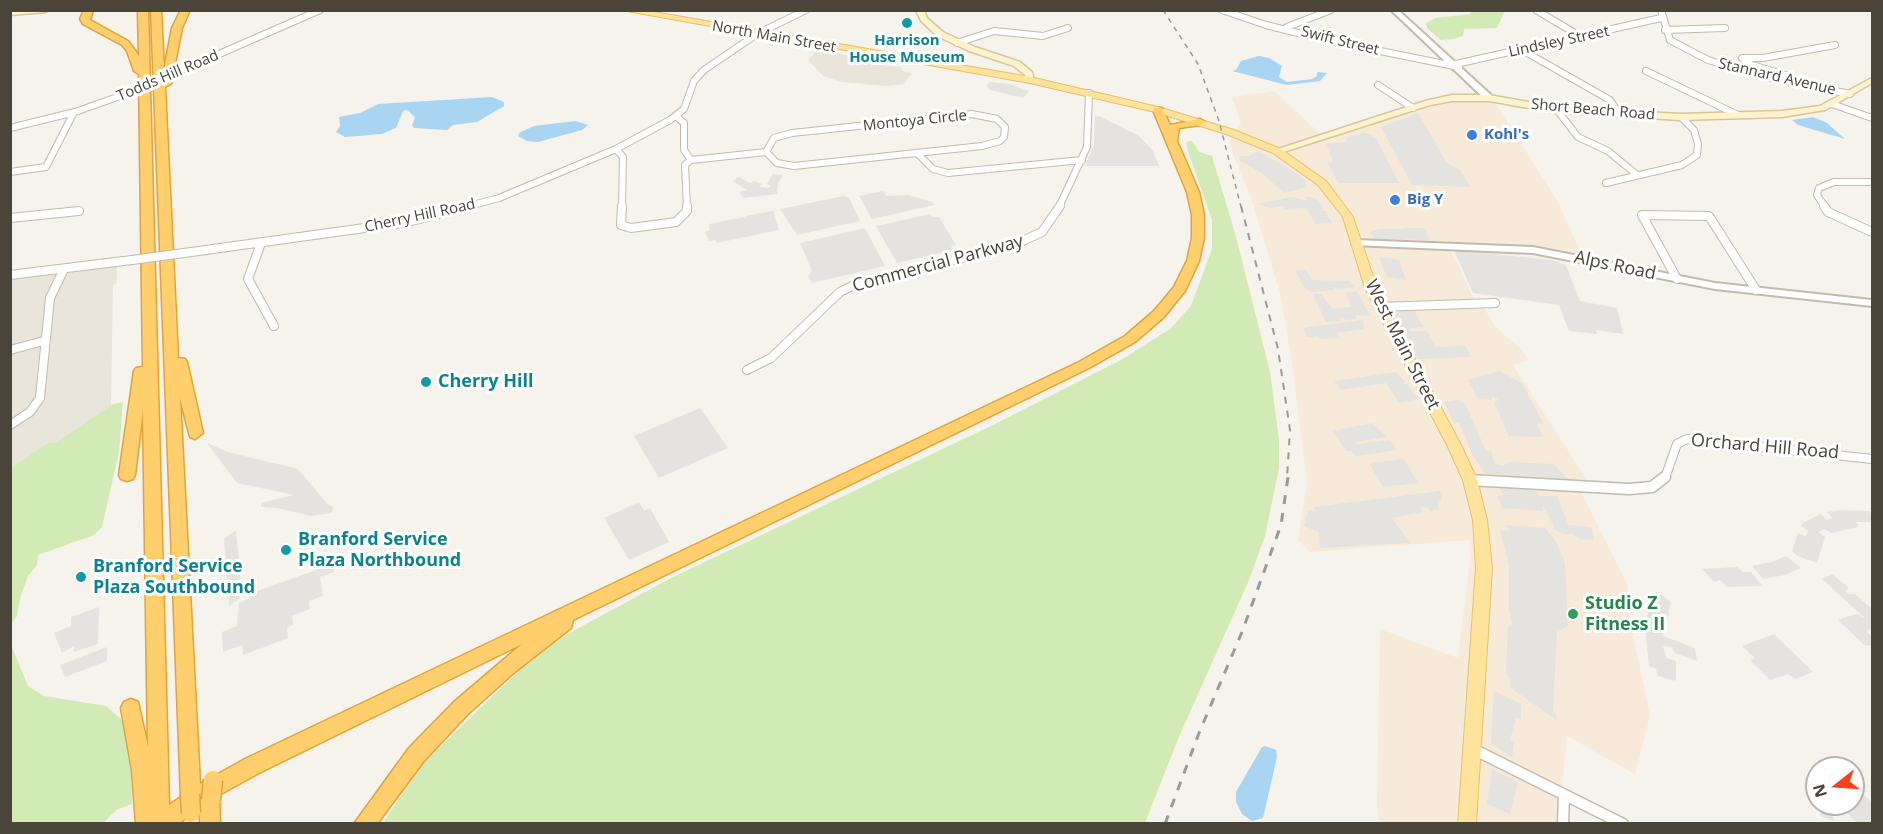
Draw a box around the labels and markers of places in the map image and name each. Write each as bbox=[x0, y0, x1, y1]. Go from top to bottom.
marker: Harrison House Museum bbox=[900, 16, 914, 30]
place label: Harrison House Museum bbox=[849, 32, 965, 67]
place label: Kohl's bbox=[1484, 126, 1529, 144]
marker: Kohl's bbox=[1465, 128, 1479, 142]
place label: Big Y bbox=[1407, 191, 1443, 209]
marker: Big Y bbox=[1388, 193, 1402, 207]
place label: Cherry Hill bbox=[438, 371, 533, 393]
marker: Cherry Hill bbox=[419, 375, 433, 389]
place label: Branford Service Plaza Northbound bbox=[298, 529, 461, 572]
marker: Branford Service Plaza Northbound bbox=[279, 543, 293, 557]
place label: Branford Service Plaza Southbound bbox=[93, 556, 255, 598]
marker: Branford Service Plaza Southbound bbox=[74, 570, 88, 584]
place label: Studio Z Fitness II bbox=[1585, 593, 1665, 636]
marker: Studio Z Fitness II bbox=[1566, 607, 1580, 621]

